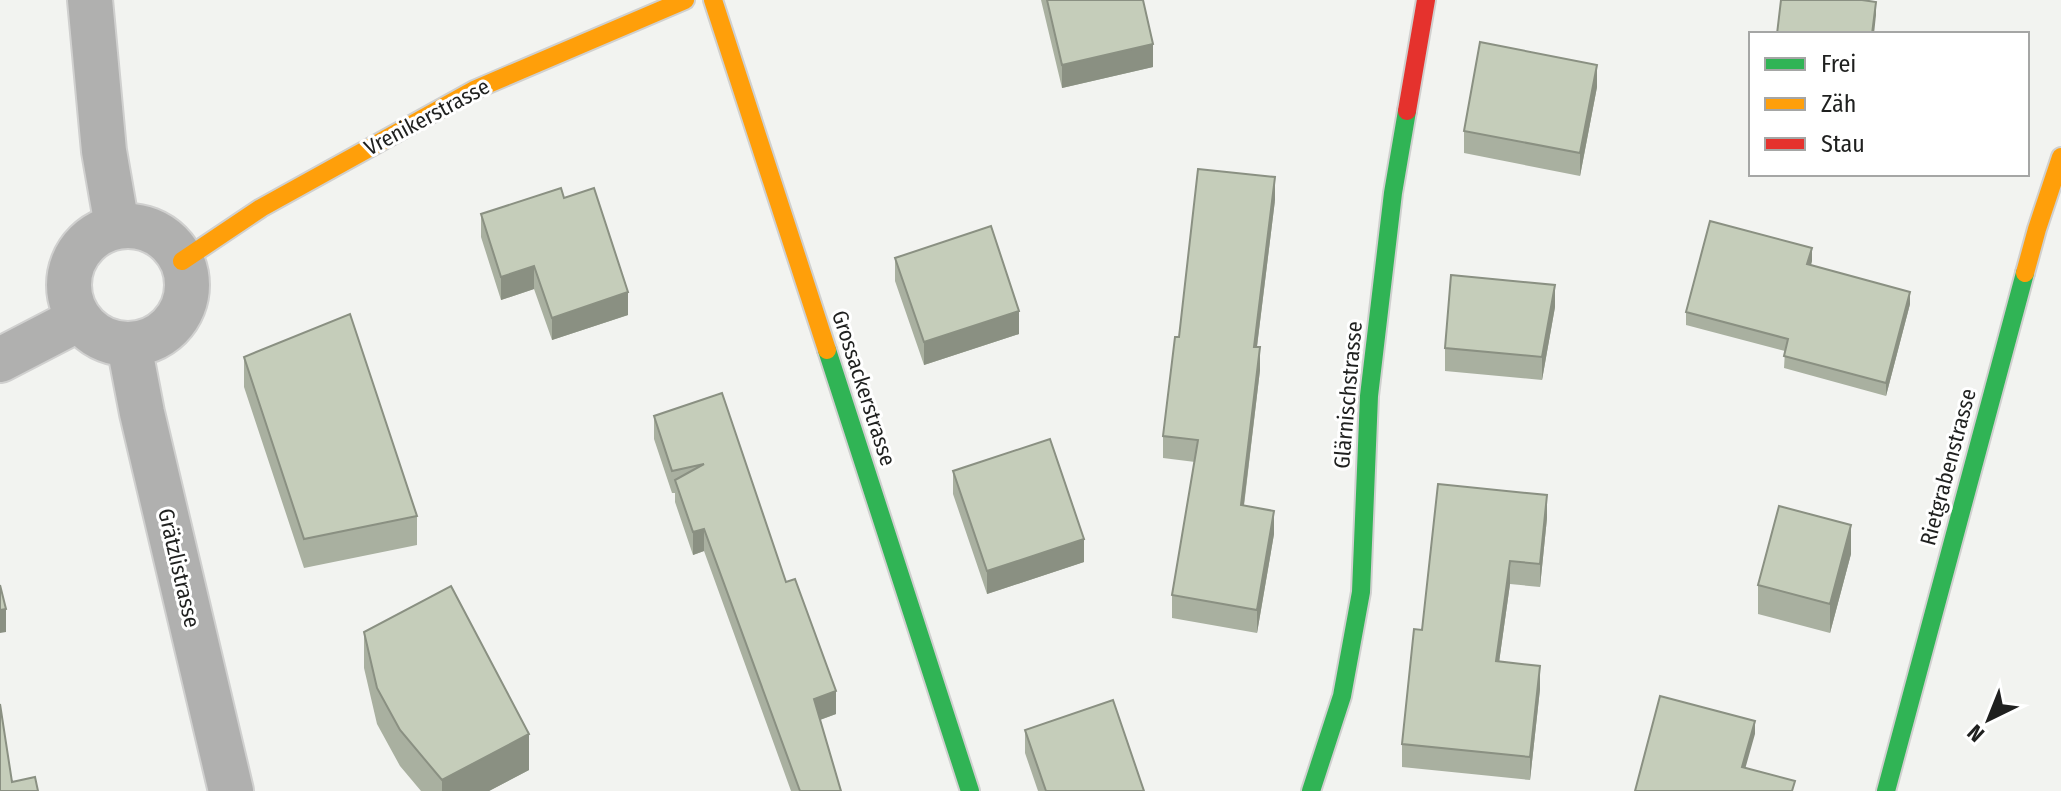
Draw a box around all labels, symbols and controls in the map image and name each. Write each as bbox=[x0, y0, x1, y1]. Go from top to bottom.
legend bbox=[1749, 32, 2029, 176]
text: Frei bbox=[1821, 50, 1856, 78]
street label: Vrenikerstrasse bbox=[360, 73, 494, 161]
text: Zäh bbox=[1821, 90, 1856, 118]
text: Stau bbox=[1821, 130, 1865, 158]
street label: Grossackerstrasse bbox=[826, 307, 902, 469]
street label: Glärnischstrasse bbox=[1328, 320, 1368, 470]
street label: Rietgrabenstrasse bbox=[1914, 386, 1982, 548]
street label: Grätzlistrasse bbox=[152, 506, 206, 630]
north arrow bbox=[1949, 679, 2029, 759]
text: N bbox=[1962, 719, 1990, 748]

